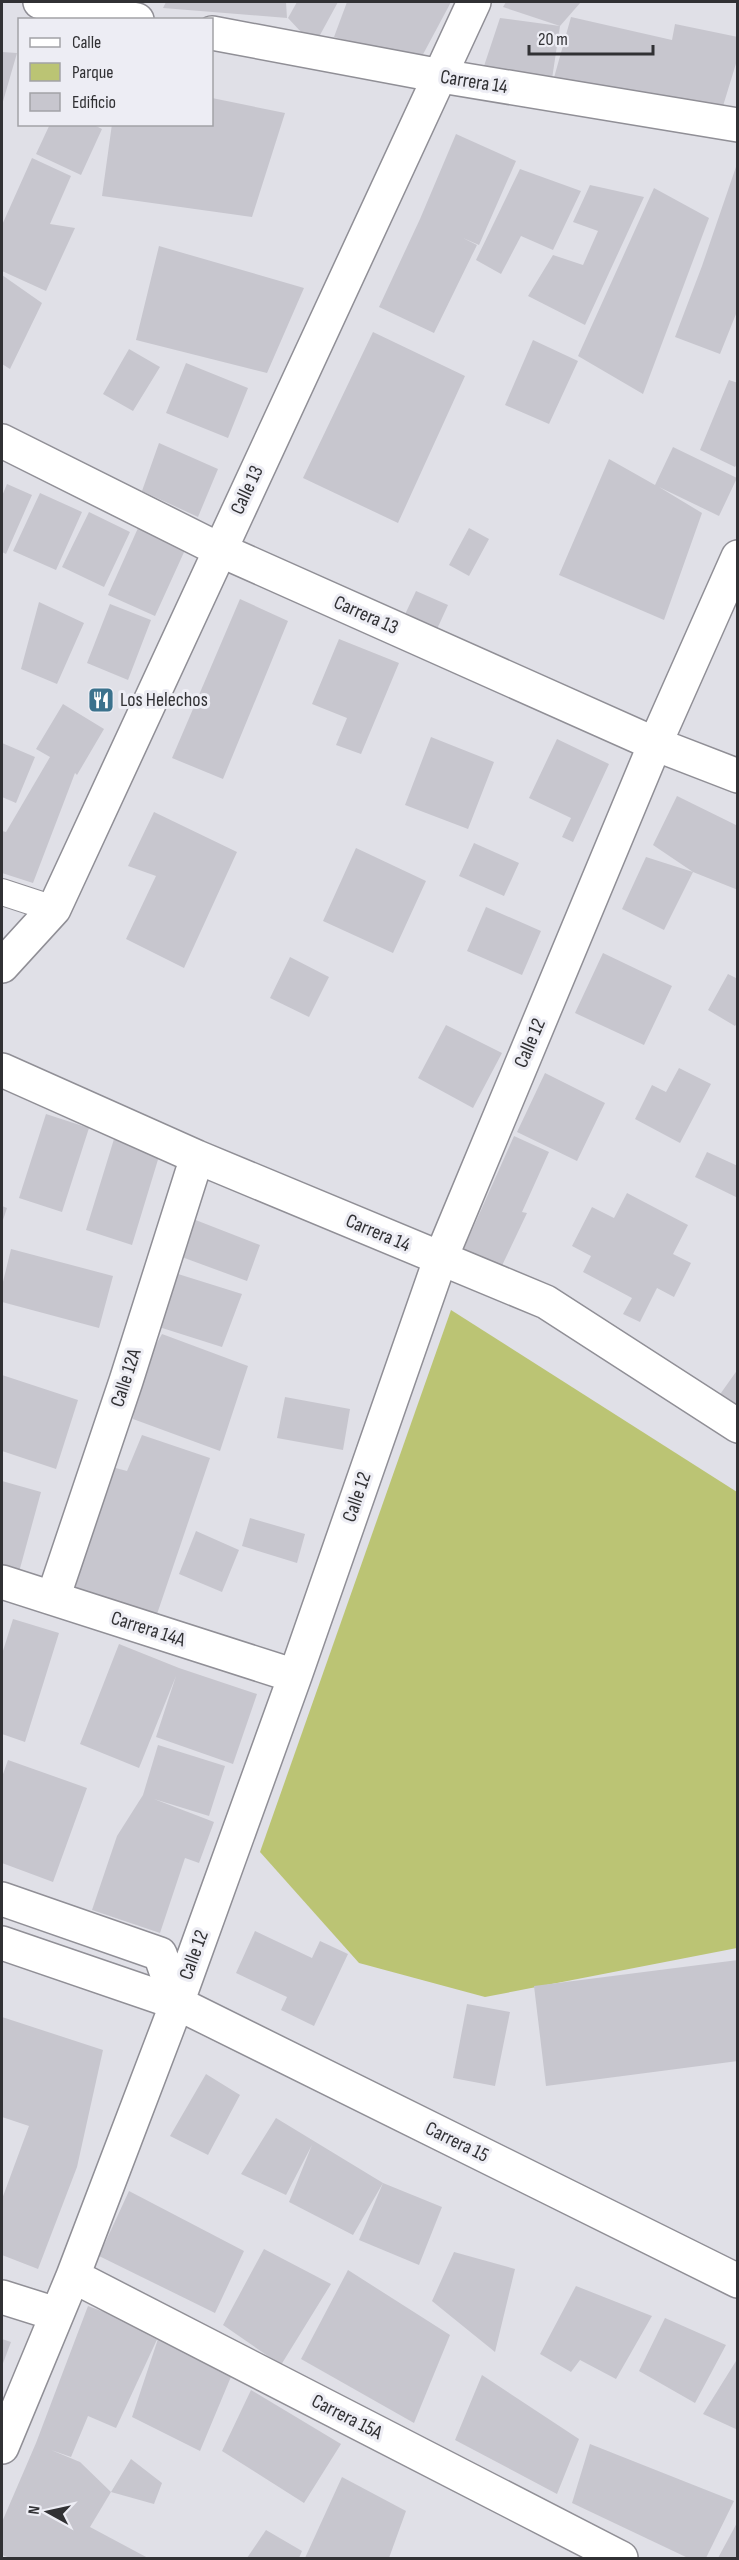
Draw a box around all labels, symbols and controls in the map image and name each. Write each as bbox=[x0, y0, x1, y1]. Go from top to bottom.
legend bbox=[18, 18, 213, 126]
scale bar bbox=[529, 18, 654, 56]
text: 20 m bbox=[538, 29, 568, 50]
text: Calle bbox=[72, 32, 101, 53]
text: Parque bbox=[72, 62, 113, 83]
street label: Carrera 14 bbox=[439, 65, 509, 99]
text: Edificio bbox=[72, 92, 116, 113]
street label: Calle 13 bbox=[225, 462, 269, 518]
street label: Carrera 13 bbox=[330, 590, 402, 640]
restaurant icon: Los Helechos bbox=[86, 685, 116, 715]
place label: Los Helechos bbox=[120, 688, 208, 712]
street label: Calle 12 bbox=[509, 1015, 551, 1071]
street label: Carrera 14 bbox=[342, 1209, 414, 1257]
street label: Calle 12A bbox=[105, 1345, 147, 1410]
street label: Calle 12 bbox=[337, 1469, 377, 1525]
street label: Carrera 14A bbox=[108, 1606, 188, 1652]
street label: Calle 12 bbox=[174, 1927, 214, 1983]
street label: Carrera 15 bbox=[421, 2116, 493, 2168]
street label: Carrera 15A bbox=[308, 2389, 387, 2445]
north arrow bbox=[18, 2482, 78, 2542]
text: N bbox=[25, 2505, 45, 2516]

